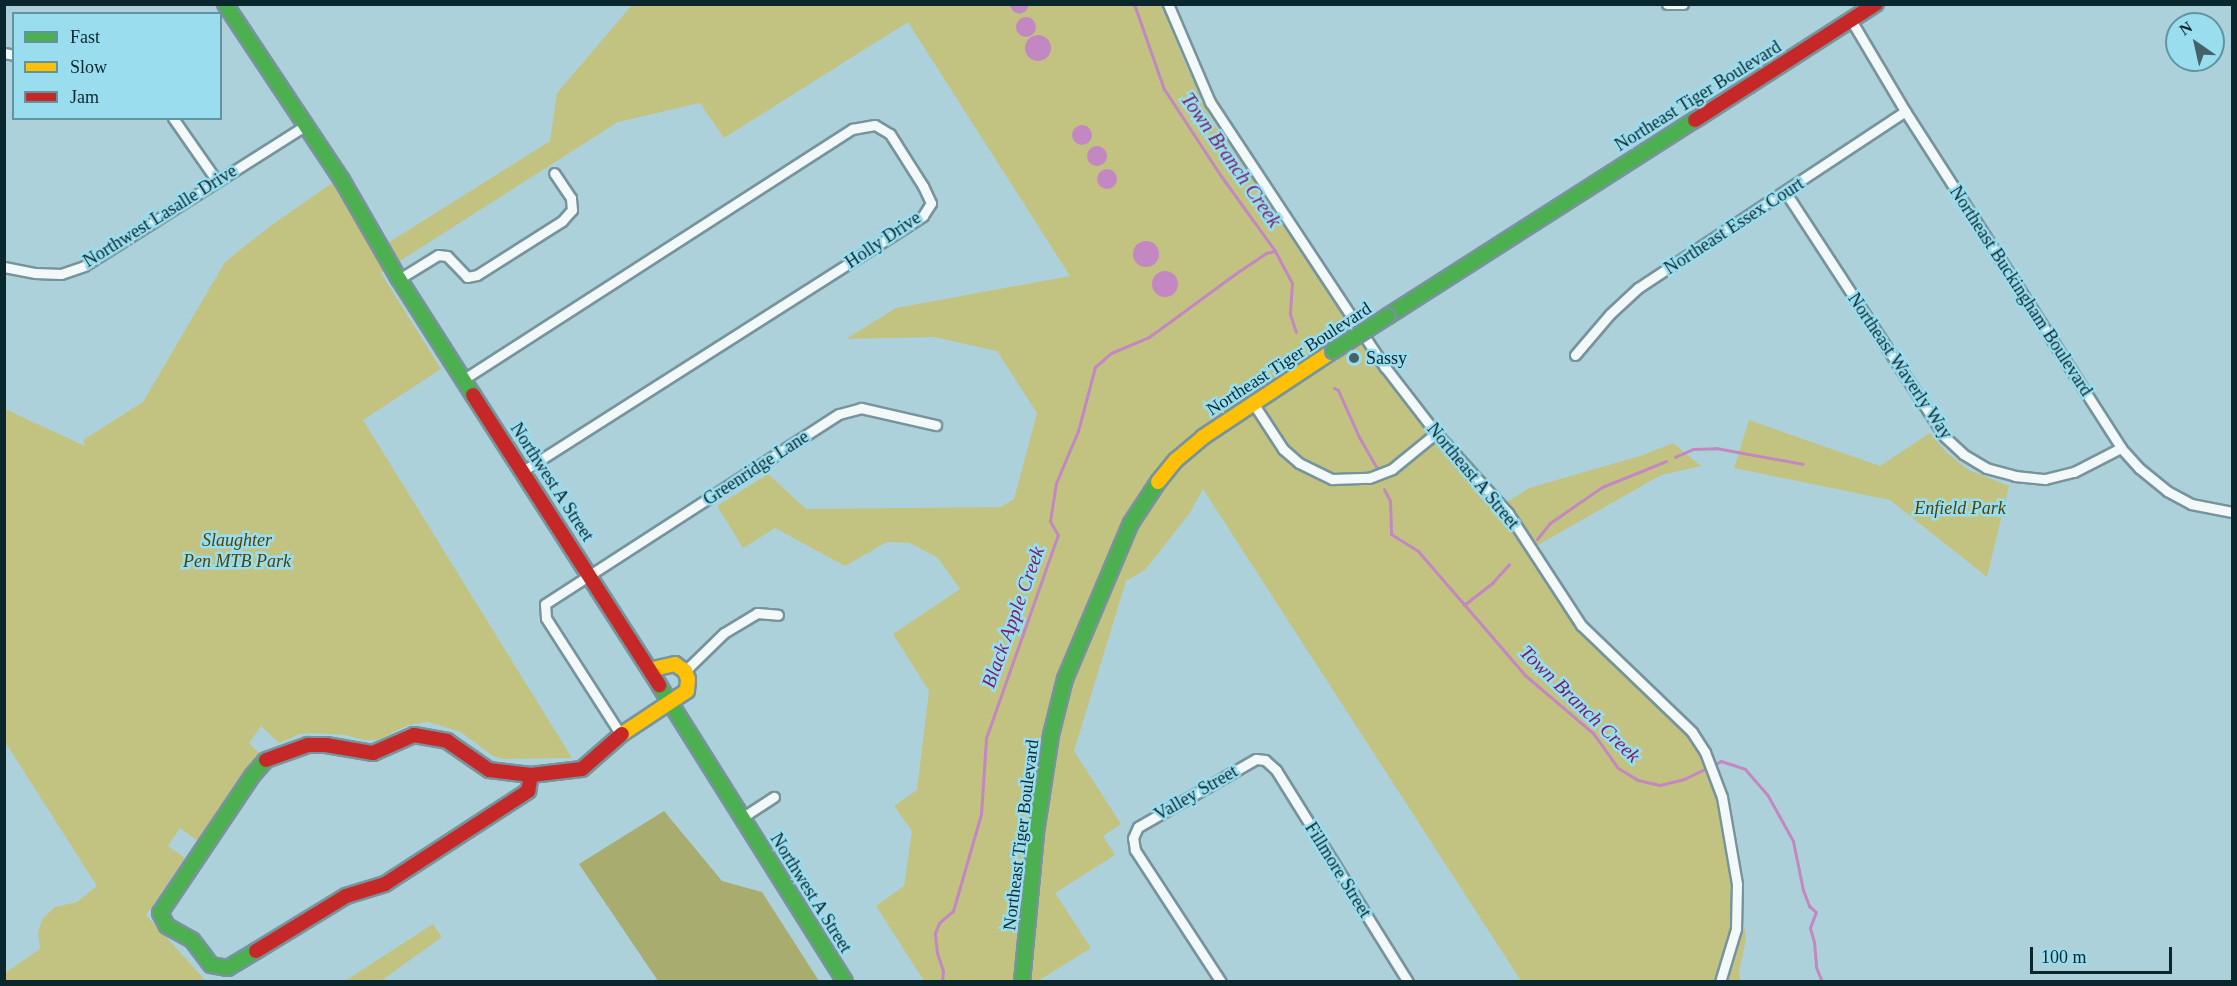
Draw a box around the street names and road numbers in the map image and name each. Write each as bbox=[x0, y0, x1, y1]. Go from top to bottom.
street label: Northeast Tiger Boulevard bbox=[1611, 36, 1785, 156]
street label: Northwest Lasalle Drive bbox=[79, 160, 241, 272]
street label: Northeast Essex Court bbox=[1660, 173, 1808, 279]
street label: Northeast Buckingham Boulevard bbox=[1945, 182, 2097, 400]
street label: Holly Drive bbox=[841, 207, 925, 273]
street label: Northeast Waverly Way bbox=[1843, 289, 1957, 443]
street label: Northeast Tiger Boulevard bbox=[1202, 298, 1376, 420]
street label: Northwest A Street bbox=[505, 418, 599, 546]
street label: Northeast A Street bbox=[1422, 418, 1524, 534]
street label: Greenridge Lane bbox=[699, 426, 813, 510]
street label: Northeast Tiger Boulevard bbox=[999, 738, 1043, 932]
street label: Valley Street bbox=[1151, 761, 1241, 825]
street label: Fillmore Street bbox=[1300, 818, 1376, 922]
street label: Northwest A Street bbox=[765, 828, 857, 958]

